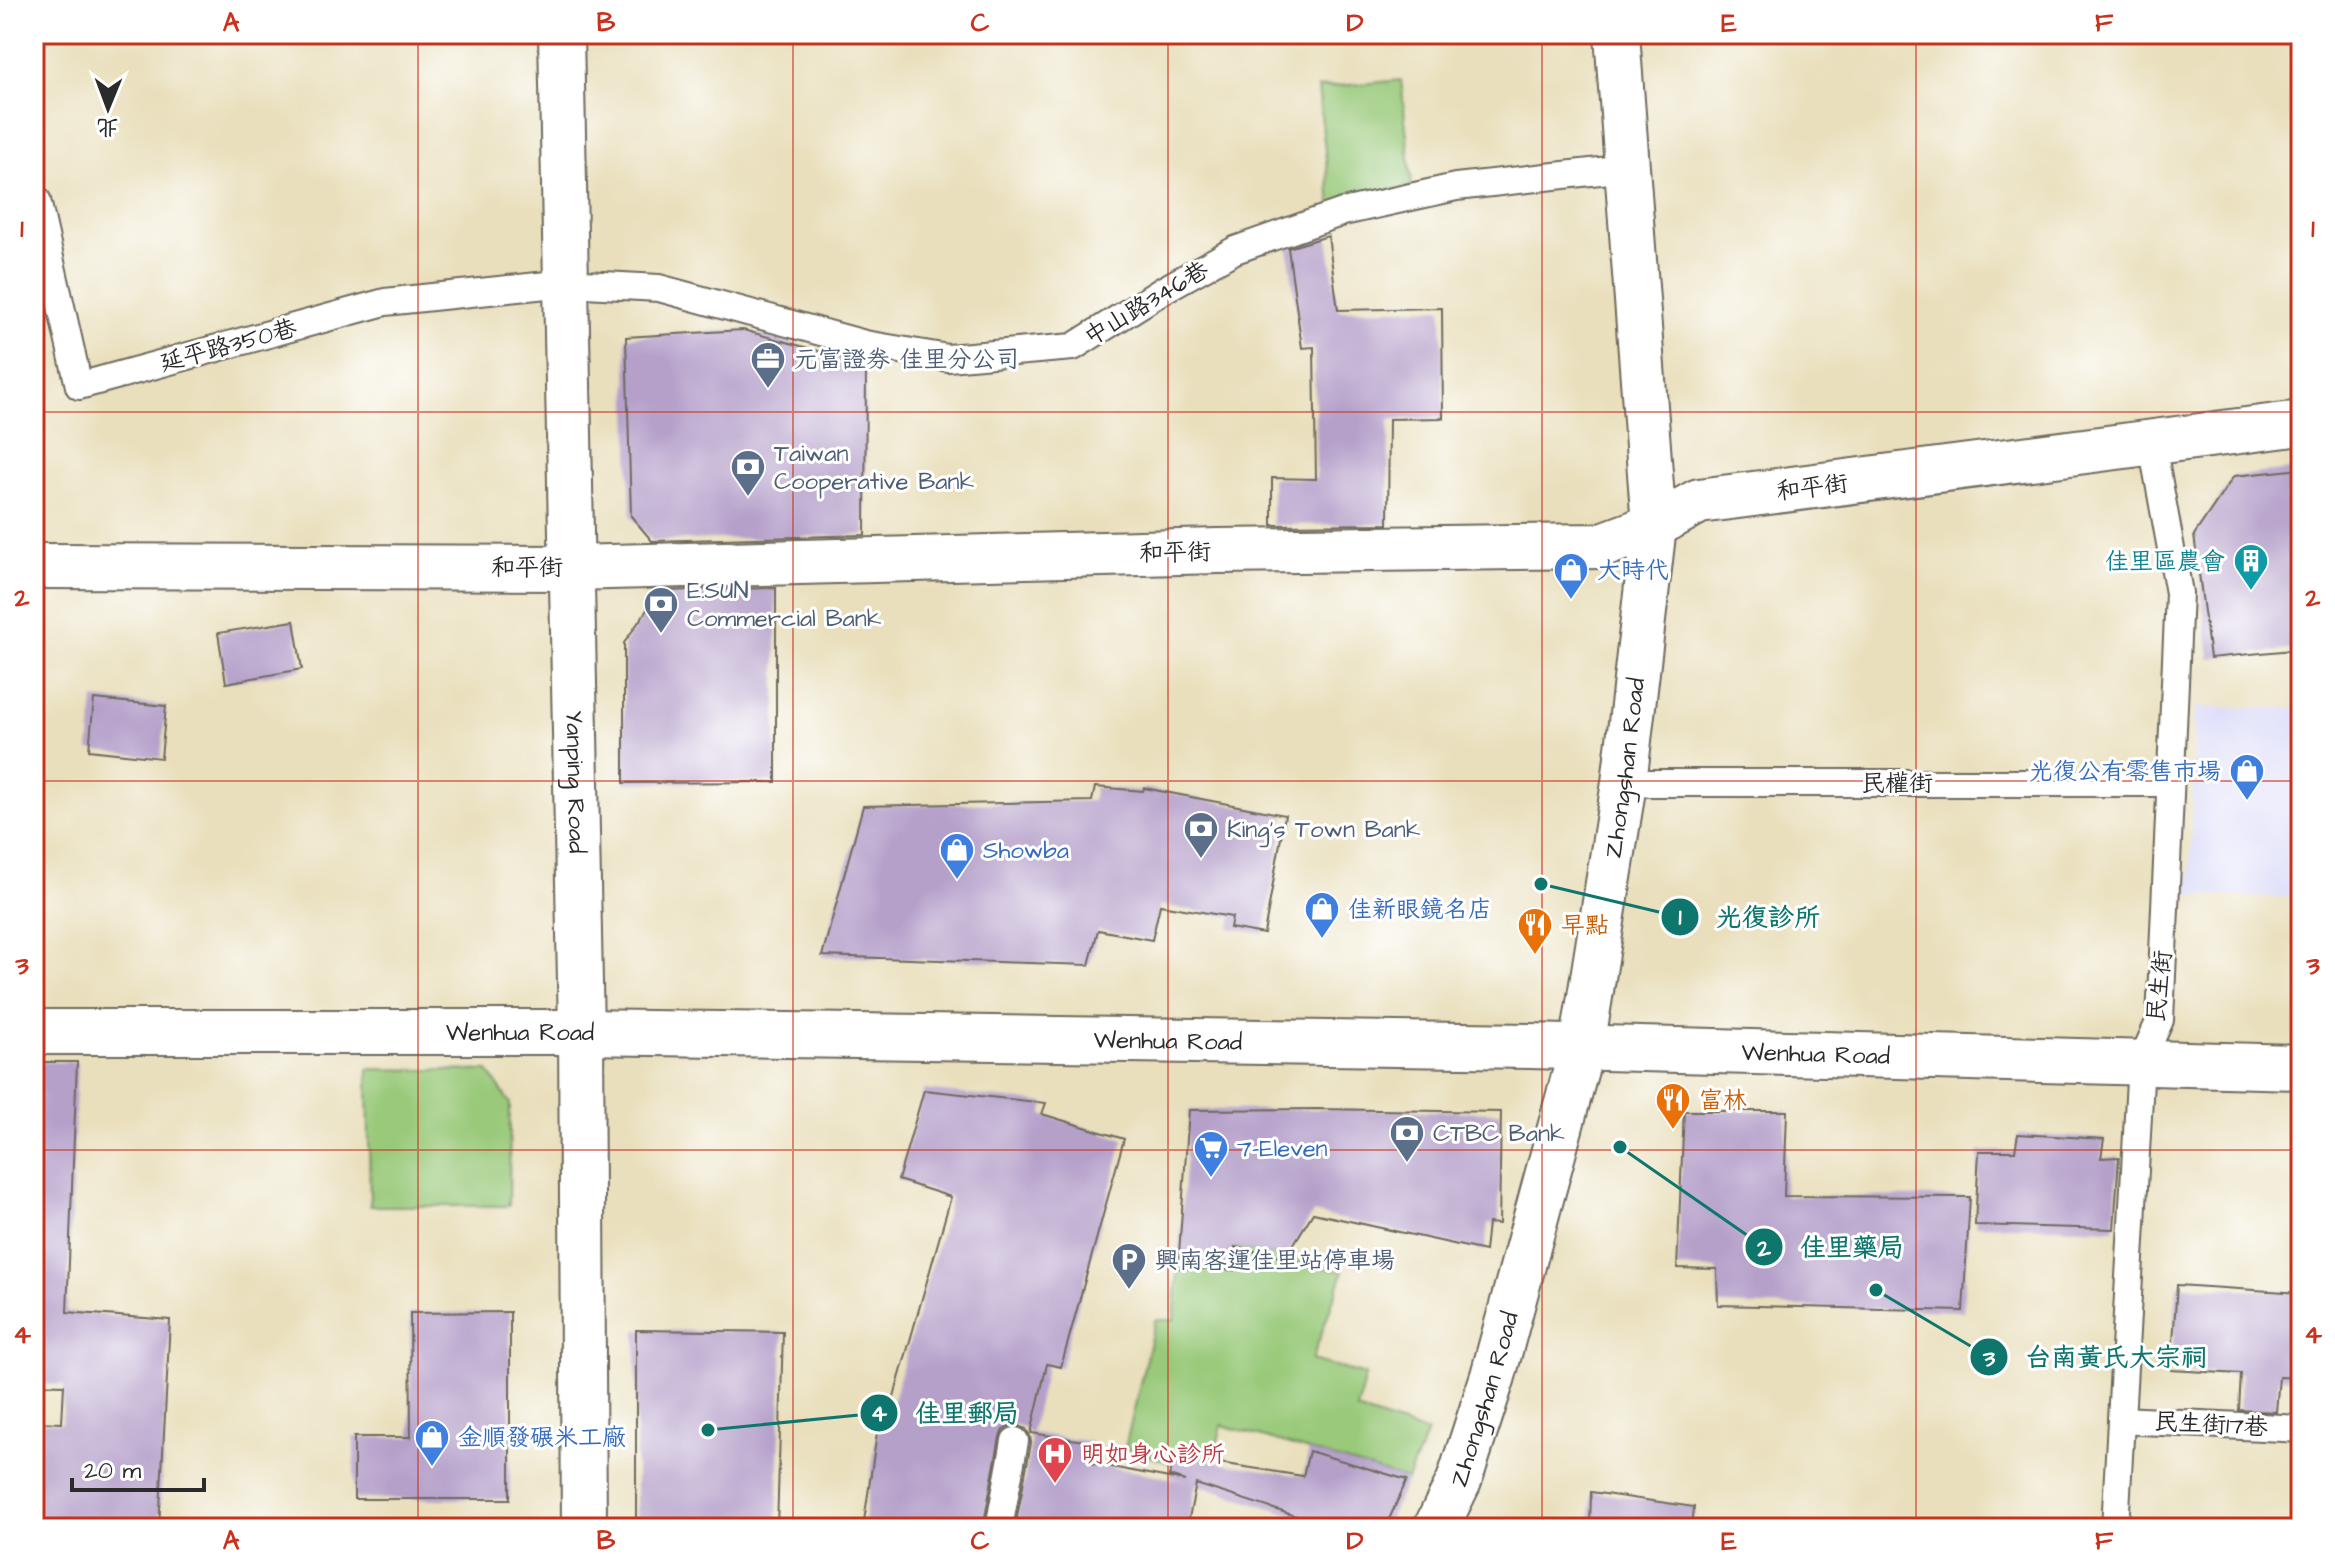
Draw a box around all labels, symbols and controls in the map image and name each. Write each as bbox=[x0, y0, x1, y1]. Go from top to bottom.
text: A bbox=[223, 5, 240, 41]
text: B bbox=[597, 5, 616, 41]
text: C bbox=[971, 5, 990, 41]
text: D bbox=[1347, 5, 1364, 41]
text: E bbox=[1721, 5, 1737, 41]
text: F bbox=[2095, 5, 2114, 41]
north arrow bbox=[68, 68, 148, 148]
text: 北 bbox=[96, 111, 119, 142]
text: 1 bbox=[20, 211, 24, 247]
text: 1 bbox=[2311, 211, 2315, 247]
street label: 中山路346巷 bbox=[1078, 253, 1215, 354]
street label: 延平路350巷 bbox=[156, 311, 300, 381]
office icon: 元富證券 佳里分公司 bbox=[749, 340, 787, 390]
place label: 元富證券 佳里分公司 bbox=[794, 343, 1020, 377]
place label: Taiwan Cooperative Bank bbox=[774, 437, 974, 499]
bank icon: Taiwan Cooperative Bank bbox=[729, 448, 767, 498]
street label: 和平街 bbox=[1774, 467, 1850, 509]
street label: 和平街 bbox=[1139, 535, 1211, 571]
building icon: 佳里區農會 bbox=[2232, 542, 2270, 592]
place label: 佳里區農會 bbox=[2105, 545, 2225, 579]
street label: 和平街 bbox=[491, 551, 563, 585]
shop icon: 大時代 bbox=[1552, 551, 1590, 601]
place label: 大時代 bbox=[1597, 554, 1669, 588]
place label: E.SUN Commercial Bank bbox=[687, 574, 882, 636]
text: 2 bbox=[14, 580, 30, 616]
text: 2 bbox=[2305, 580, 2321, 616]
bank icon: E.SUN Commercial Bank bbox=[642, 585, 680, 635]
street label: Zhongshan Road bbox=[1596, 676, 1654, 860]
street label: Yanping Road bbox=[557, 710, 593, 854]
shop icon: 光復公有零售市場 bbox=[2228, 752, 2266, 802]
place label: 光復公有零售市場 bbox=[2029, 755, 2221, 789]
street label: 民權街 bbox=[1861, 767, 1933, 801]
bank icon: King's Town Bank bbox=[1182, 810, 1220, 860]
place label: King's Town Bank bbox=[1227, 813, 1421, 848]
shop icon: Showba bbox=[938, 831, 976, 881]
place label: Showba bbox=[983, 834, 1069, 868]
shop icon: 佳新眼鏡名店 bbox=[1303, 890, 1341, 940]
callout: 光復診所 bbox=[1660, 892, 1836, 942]
place label: 佳新眼鏡名店 bbox=[1348, 893, 1492, 927]
text: 光復診所 bbox=[1716, 900, 1820, 936]
text: 1 bbox=[1678, 901, 1682, 935]
restaurant icon: 早點 bbox=[1516, 906, 1554, 956]
place label: 早點 bbox=[1561, 909, 1609, 943]
text: 3 bbox=[14, 948, 29, 984]
text: 3 bbox=[2305, 948, 2320, 984]
street label: 民生街 bbox=[2139, 949, 2181, 1024]
street label: Wenhua Road bbox=[446, 1016, 595, 1050]
street label: Wenhua Road bbox=[1093, 1024, 1242, 1060]
street label: Wenhua Road bbox=[1741, 1036, 1891, 1074]
restaurant icon: 富林 bbox=[1654, 1081, 1692, 1131]
place label: 富林 bbox=[1699, 1084, 1747, 1118]
bank icon: CTBC Bank bbox=[1388, 1114, 1426, 1164]
place label: CTBC Bank bbox=[1433, 1117, 1565, 1151]
supermarket icon: 7-Eleven bbox=[1192, 1129, 1230, 1179]
place label: 7-Eleven bbox=[1237, 1132, 1328, 1166]
callout: 佳里藥局 bbox=[1744, 1222, 1920, 1272]
text: 佳里藥局 bbox=[1800, 1230, 1904, 1266]
text: 2 bbox=[1756, 1232, 1771, 1266]
parking icon: 興南客運佳里站停車場 bbox=[1110, 1241, 1148, 1291]
place label: 興南客運佳里站停車場 bbox=[1155, 1244, 1395, 1278]
street label: Zhongshan Road bbox=[1442, 1308, 1528, 1491]
text: 4 bbox=[13, 1317, 31, 1353]
text: 4 bbox=[2304, 1317, 2322, 1353]
callout: 台南黃氏大宗祠 bbox=[1969, 1332, 2223, 1382]
text: 台南黃氏大宗祠 bbox=[2025, 1340, 2207, 1376]
text: 3 bbox=[1982, 1342, 1996, 1376]
callout: 佳里郵局 bbox=[859, 1388, 1035, 1438]
text: 佳里郵局 bbox=[915, 1396, 1019, 1432]
text: 4 bbox=[871, 1397, 888, 1431]
street label: 民生街17巷 bbox=[2153, 1405, 2269, 1445]
shop icon: 金順發碾米工廠 bbox=[413, 1418, 451, 1468]
place label: 金順發碾米工廠 bbox=[458, 1421, 626, 1455]
hospital icon: 明如身心診所 bbox=[1036, 1435, 1074, 1485]
place label: 明如身心診所 bbox=[1081, 1438, 1225, 1472]
scale bar bbox=[72, 1442, 204, 1492]
text: 20 m bbox=[84, 1454, 141, 1488]
text: A bbox=[223, 1523, 240, 1559]
text: B bbox=[597, 1523, 616, 1559]
text: C bbox=[971, 1523, 990, 1559]
text: D bbox=[1347, 1523, 1364, 1559]
text: E bbox=[1721, 1523, 1737, 1559]
text: F bbox=[2095, 1523, 2114, 1559]

